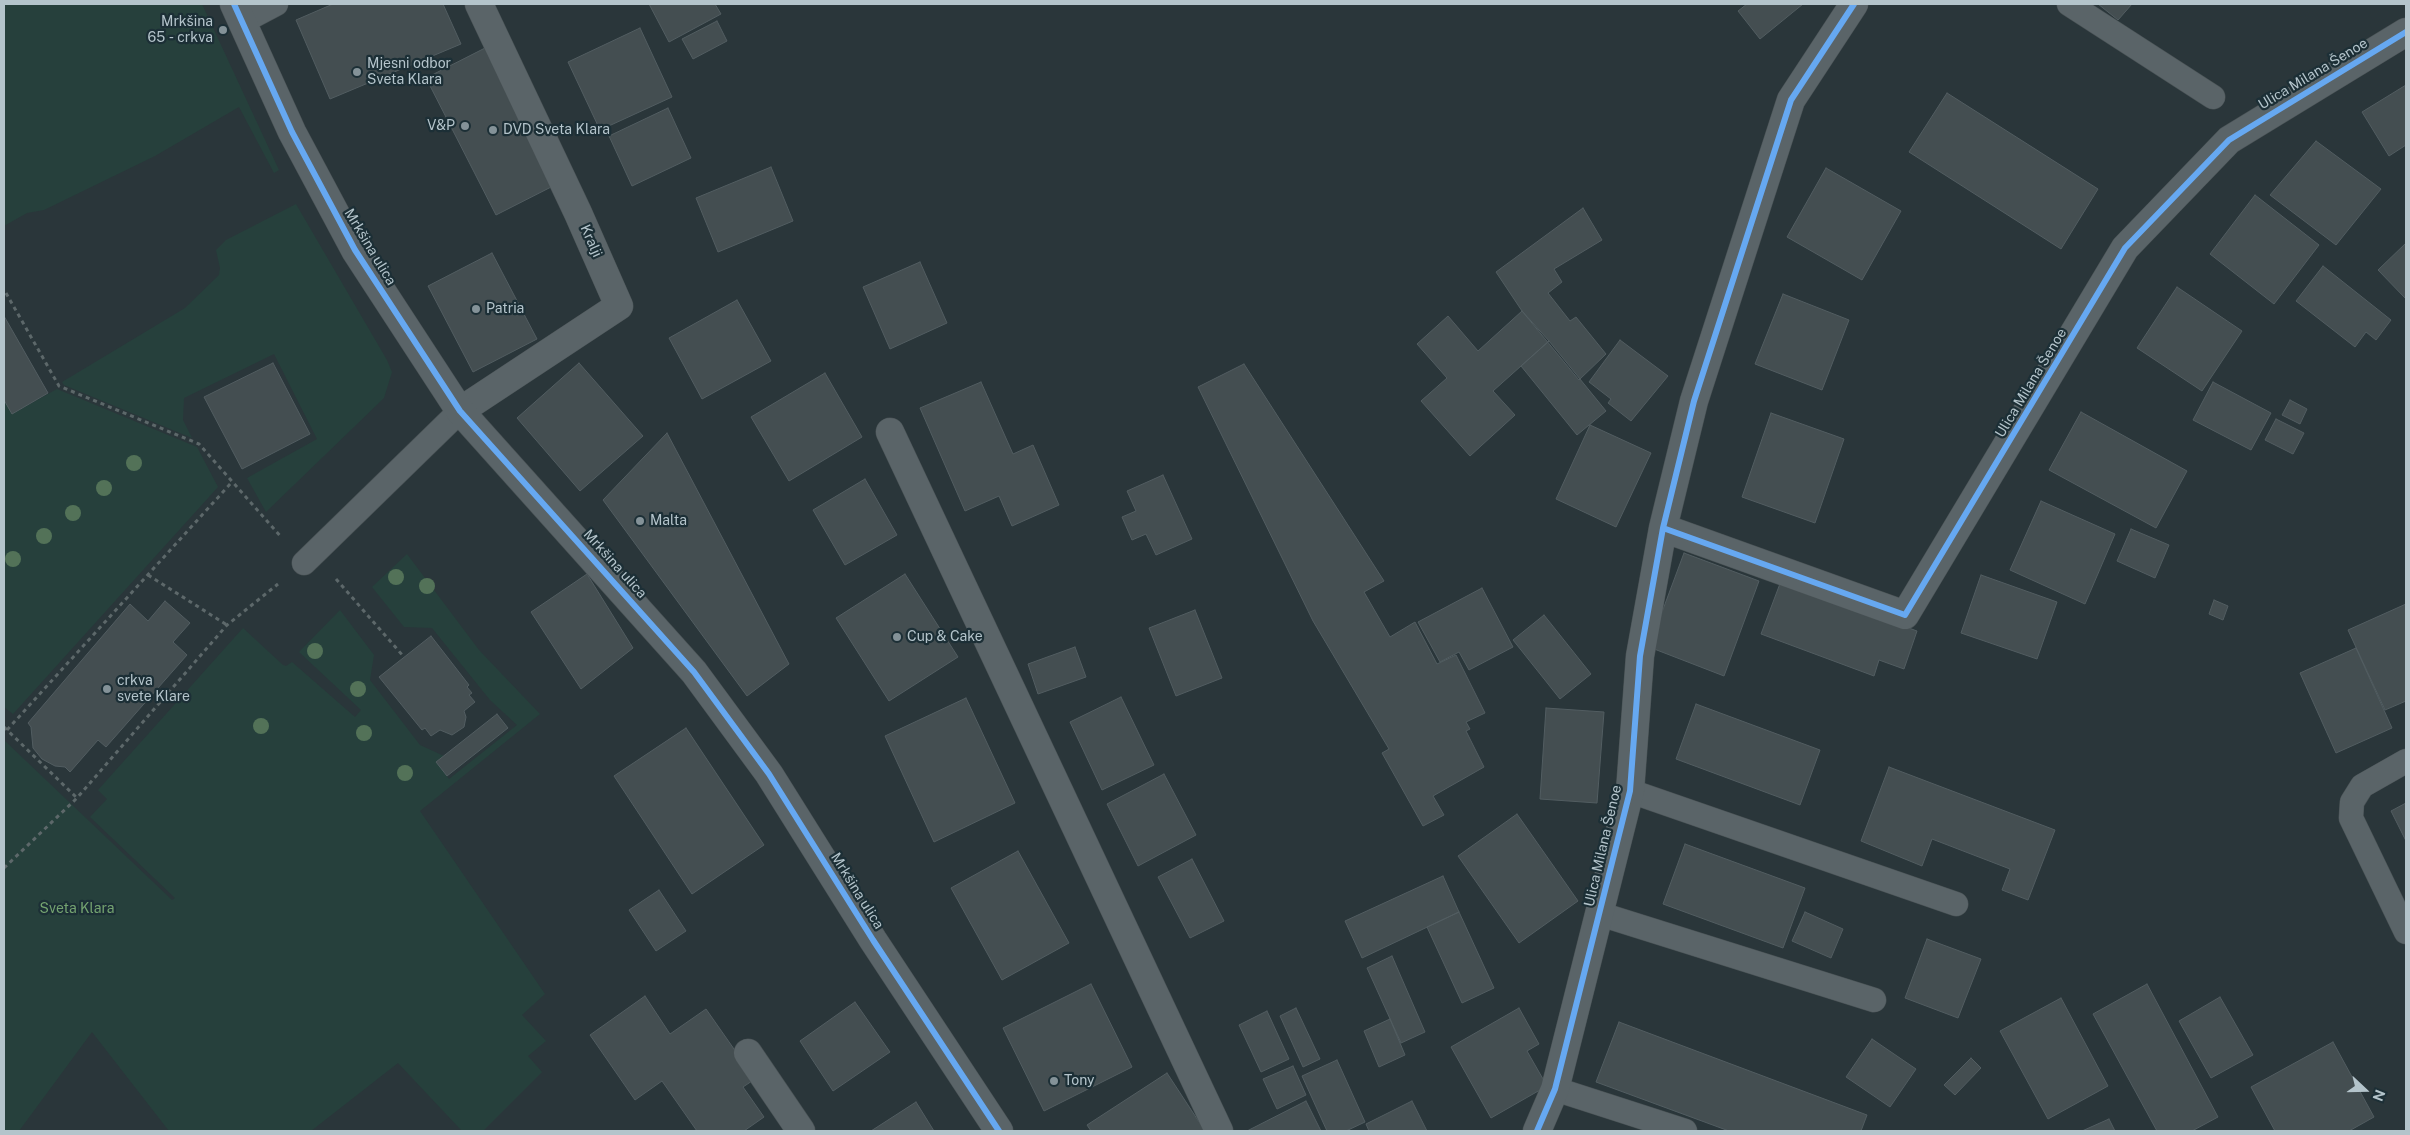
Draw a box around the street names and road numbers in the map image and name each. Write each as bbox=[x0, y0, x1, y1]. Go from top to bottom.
street label: Ulica Milana Šenoe bbox=[2255, 35, 2371, 113]
street label: Mrkšina ulica bbox=[341, 206, 399, 288]
street label: Kralji bbox=[576, 222, 606, 260]
street label: Ulica Milana Šenoe bbox=[1992, 325, 2070, 441]
street label: Mrkšina ulica bbox=[580, 526, 650, 602]
street label: Ulica Milana Šenoe bbox=[1581, 784, 1625, 908]
street label: Mrkšina ulica bbox=[827, 850, 887, 932]

